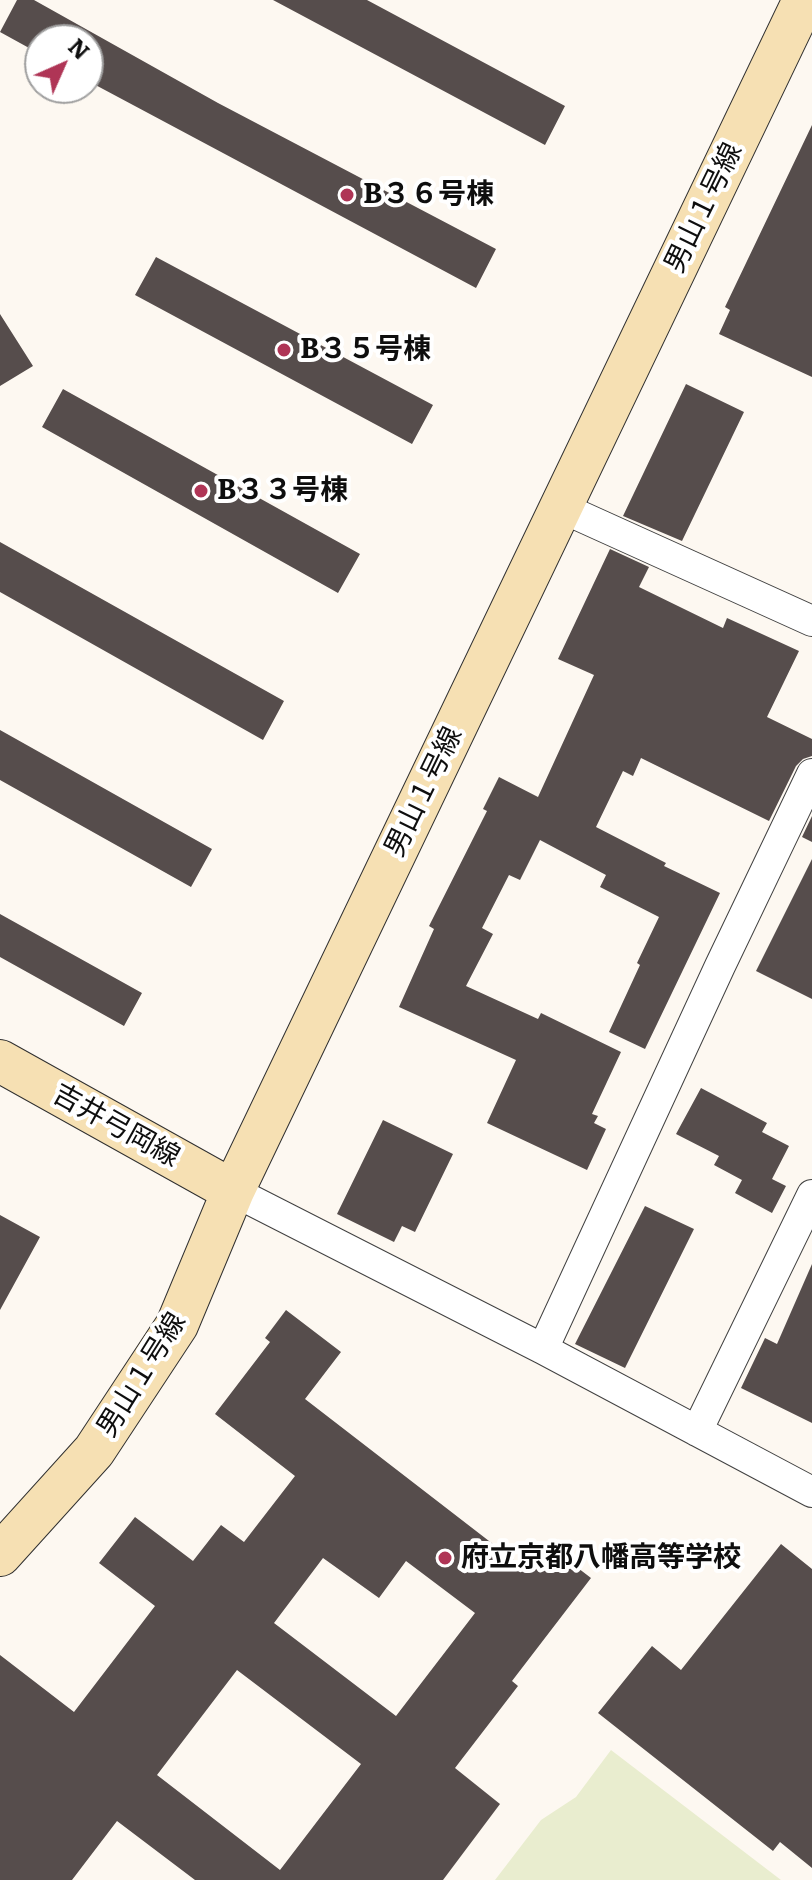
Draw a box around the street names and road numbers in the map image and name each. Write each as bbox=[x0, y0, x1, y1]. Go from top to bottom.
street label: 男山１号線 bbox=[658, 138, 750, 278]
street label: 男山１号線 bbox=[378, 722, 470, 862]
street label: 吉井弓岡線 bbox=[47, 1077, 185, 1175]
street label: 男山１号線 bbox=[91, 1307, 193, 1443]

